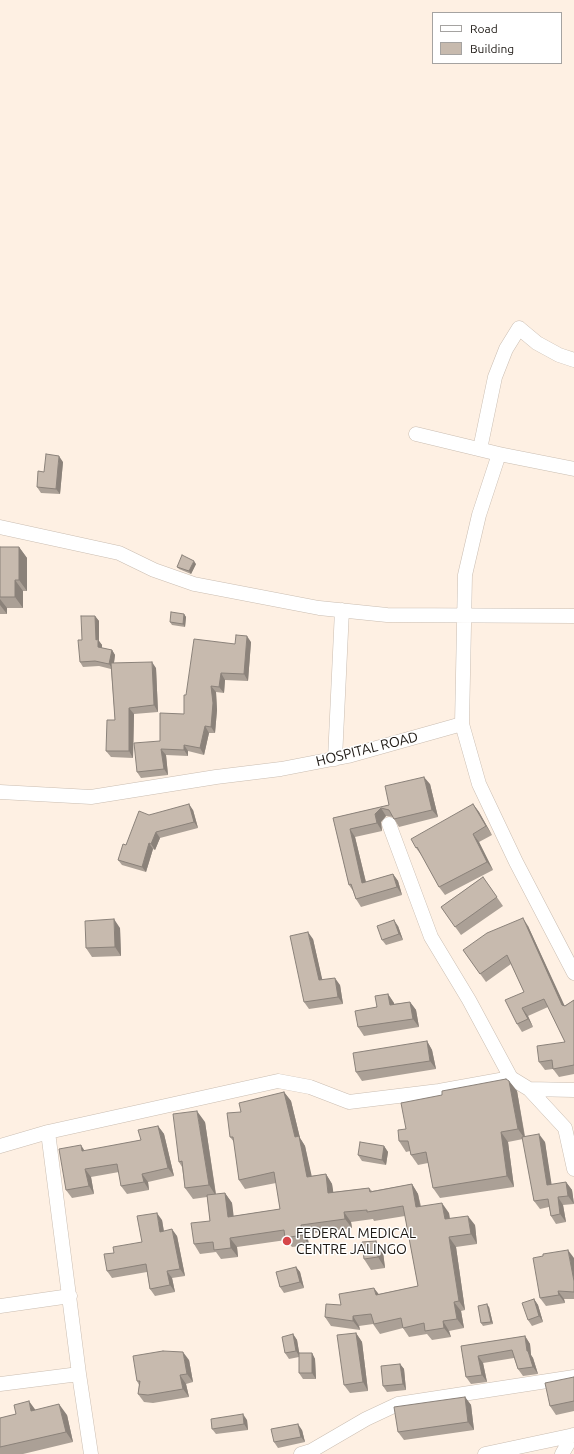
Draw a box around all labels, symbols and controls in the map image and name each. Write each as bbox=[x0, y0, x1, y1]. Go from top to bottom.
legend bbox=[432, 12, 562, 64]
text: Road bbox=[470, 22, 498, 35]
text: Building bbox=[470, 42, 514, 55]
street label: HOSPITAL ROAD bbox=[314, 728, 420, 770]
place label: FEDERAL MEDICAL CENTRE JALINGO bbox=[296, 1225, 416, 1258]
marker: FEDERAL MEDICAL CENTRE JALINGO bbox=[281, 1235, 293, 1247]

